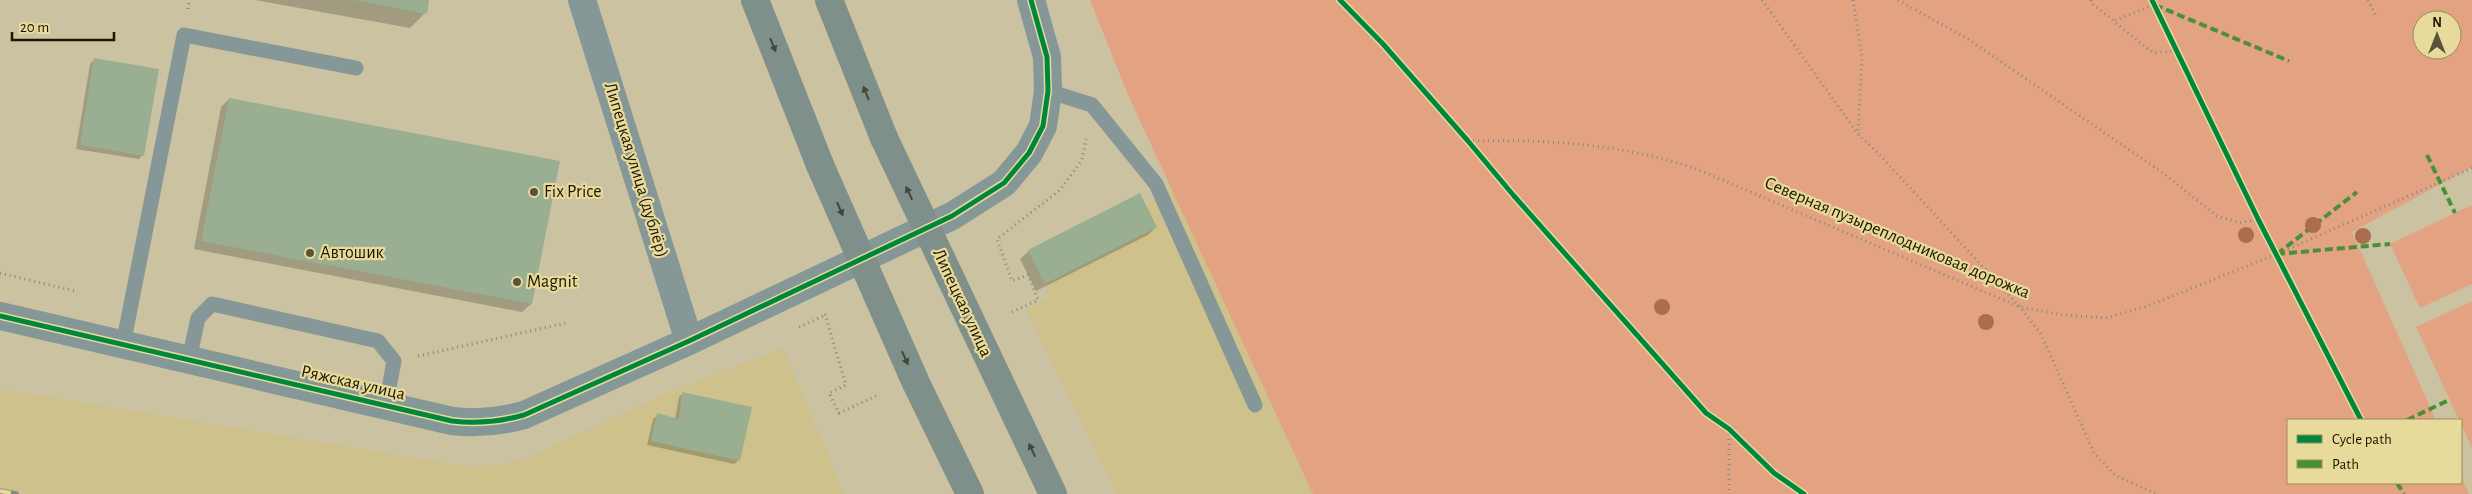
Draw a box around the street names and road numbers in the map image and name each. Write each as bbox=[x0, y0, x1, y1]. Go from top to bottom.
street label: Липецкая улица (дублёр) bbox=[601, 80, 672, 260]
street label: Северная пузыреплодниковая дорожка bbox=[1762, 174, 2032, 302]
street label: Липецкая улица bbox=[929, 246, 995, 360]
street label: Ряжская улица bbox=[299, 362, 407, 404]

